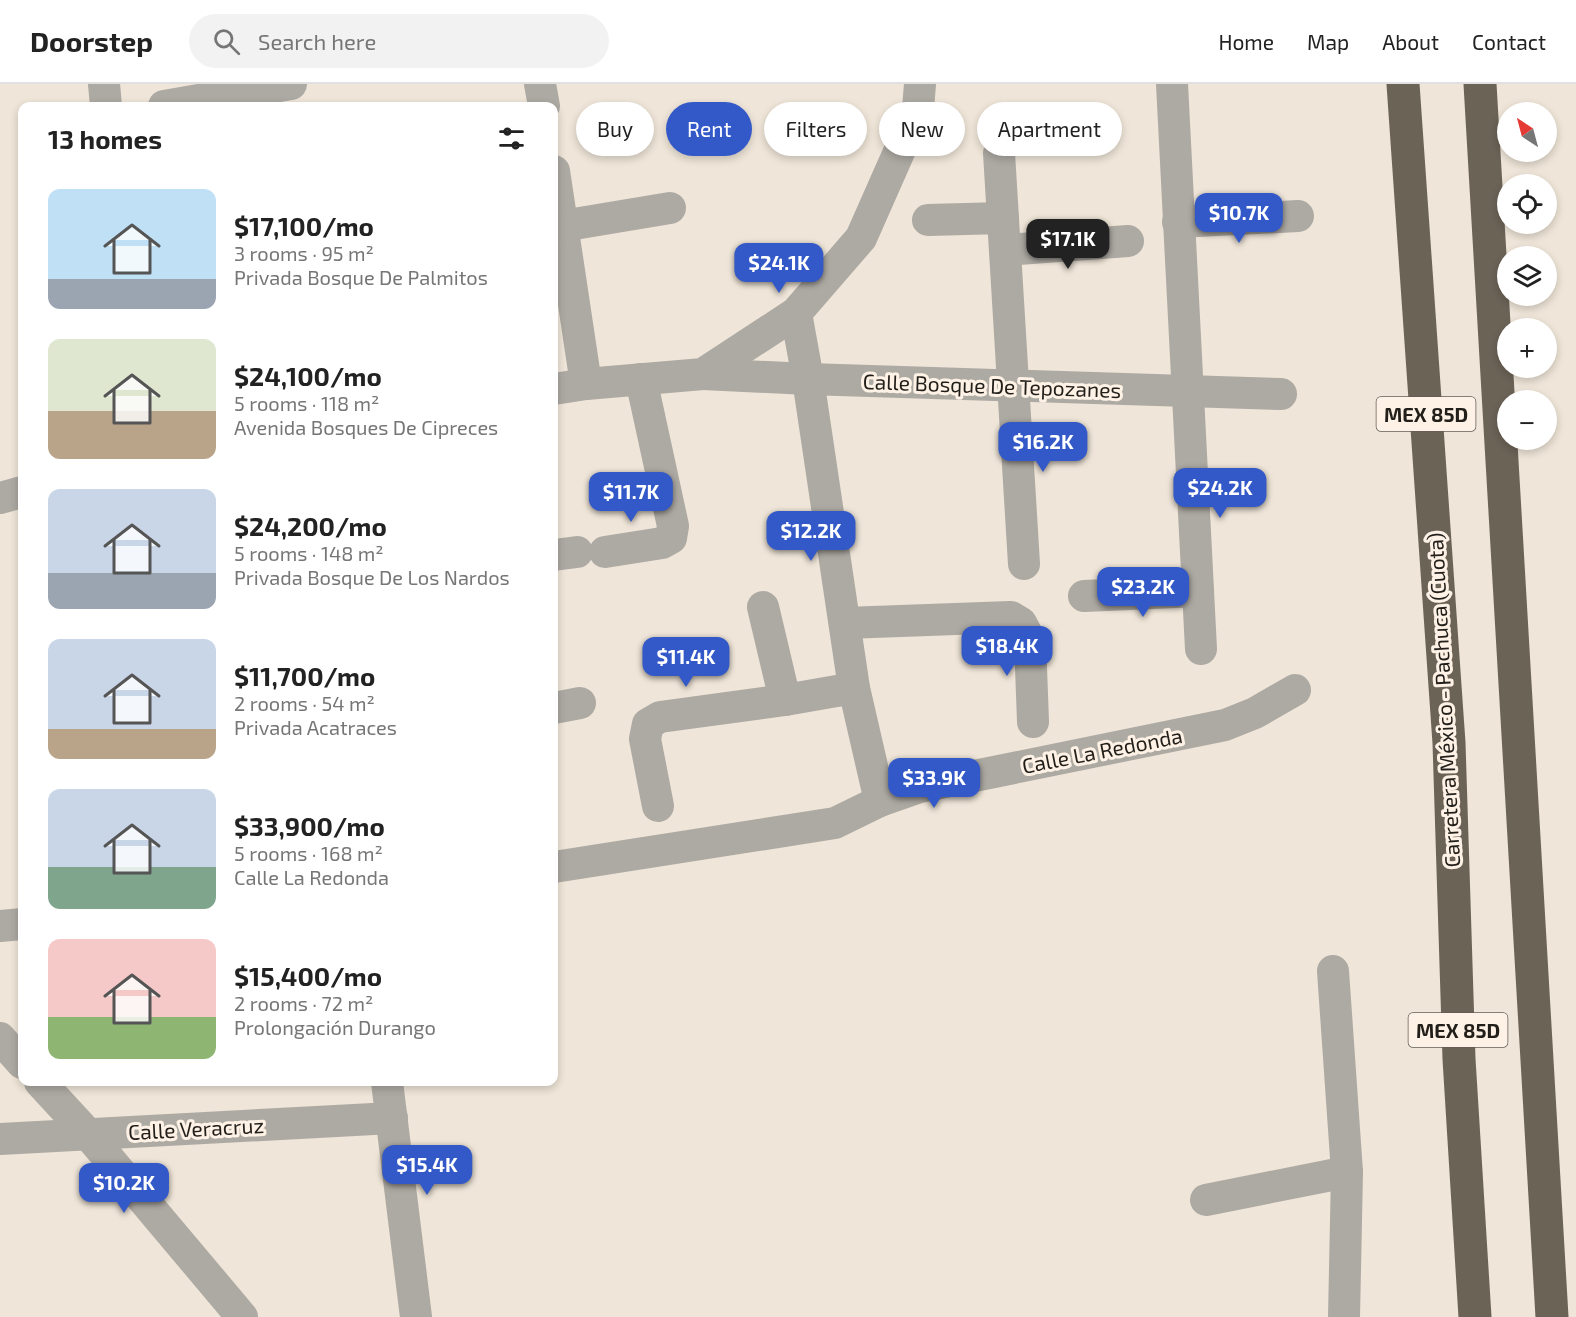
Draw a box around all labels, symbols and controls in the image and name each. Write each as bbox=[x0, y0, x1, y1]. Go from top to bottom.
search box bbox=[189, 14, 609, 68]
text: Doorstep bbox=[30, 24, 153, 58]
icon: search bbox=[210, 25, 243, 58]
text: Search here bbox=[258, 28, 376, 54]
text: Home bbox=[1218, 29, 1274, 54]
text: Map bbox=[1307, 29, 1349, 54]
text: About bbox=[1382, 29, 1439, 54]
text: Contact bbox=[1472, 29, 1546, 54]
chip: Buy bbox=[576, 102, 654, 156]
chip: Rent bbox=[666, 102, 752, 156]
chip: Filters bbox=[764, 102, 867, 156]
chip: New bbox=[879, 102, 965, 156]
chip: Apartment bbox=[977, 102, 1122, 156]
north arrow bbox=[1497, 102, 1557, 162]
map controls bbox=[1497, 102, 1557, 450]
icon: filters bbox=[495, 122, 528, 155]
text: 13 homes bbox=[48, 123, 162, 154]
button: locate bbox=[1497, 174, 1557, 234]
pin: $10.7K bbox=[1190, 193, 1288, 244]
text: $10.7K bbox=[1209, 200, 1269, 224]
text: $17,100/mo bbox=[234, 210, 374, 241]
icon: home bbox=[96, 213, 168, 285]
pin: $17.1K bbox=[1019, 219, 1117, 270]
text: $17.1K bbox=[1040, 226, 1096, 250]
text: 3 rooms · 95 m² bbox=[234, 241, 374, 265]
pin: $24.1K bbox=[730, 243, 828, 294]
button: layers bbox=[1497, 246, 1557, 306]
text: $24.1K bbox=[748, 250, 810, 274]
text: Privada Bosque De Palmitos bbox=[234, 265, 488, 289]
button: + bbox=[1497, 318, 1557, 378]
text: $24,100/mo bbox=[234, 360, 382, 391]
icon: home bbox=[96, 363, 168, 435]
street label: Calle Bosque De Tepozanes bbox=[862, 368, 1122, 402]
button: − bbox=[1497, 390, 1557, 450]
text: 5 rooms · 118 m² bbox=[234, 391, 379, 415]
road number: MEX 85D bbox=[1376, 397, 1476, 431]
text: Avenida Bosques De Cipreces bbox=[234, 415, 498, 439]
pin: $16.2K bbox=[994, 422, 1092, 473]
text: $16.2K bbox=[1012, 429, 1074, 453]
pin: $24.2K bbox=[1171, 468, 1269, 519]
pin: $11.7K bbox=[582, 472, 680, 523]
text: $24.2K bbox=[1187, 475, 1253, 499]
text: $11.7K bbox=[603, 479, 659, 503]
text: $24,200/mo bbox=[234, 510, 387, 541]
pin: $12.2K bbox=[762, 511, 860, 562]
icon: home bbox=[96, 513, 168, 585]
text: $12.2K bbox=[780, 518, 842, 542]
street label: Carretera México - Pachuca (Cuota) bbox=[1422, 532, 1464, 868]
text: 5 rooms · 148 m² bbox=[234, 541, 384, 565]
text: Privada Bosque De Los Nardos bbox=[234, 565, 510, 589]
pin: $23.2K bbox=[1094, 567, 1192, 618]
text: $23.2K bbox=[1111, 574, 1175, 598]
pin: $18.4K bbox=[958, 626, 1056, 677]
text: $18.4K bbox=[976, 633, 1038, 657]
pin: $11.4K bbox=[637, 637, 735, 688]
text: $11.4K bbox=[656, 644, 716, 668]
text: $11,700/mo bbox=[234, 660, 375, 691]
icon: home bbox=[96, 663, 168, 735]
text: 2 rooms · 54 m² bbox=[234, 691, 375, 715]
text: Privada Acatraces bbox=[234, 715, 397, 739]
street label: Calle La Redonda bbox=[1020, 722, 1184, 778]
pin: $33.9K bbox=[885, 758, 983, 809]
text: $33.9K bbox=[902, 765, 966, 789]
text: $33,900/mo bbox=[234, 810, 385, 841]
icon: home bbox=[96, 813, 168, 885]
text: 5 rooms · 168 m² bbox=[234, 841, 383, 865]
text: Calle La Redonda bbox=[234, 865, 389, 889]
text: $15,400/mo bbox=[234, 960, 382, 991]
icon: home bbox=[96, 963, 168, 1035]
text: 2 rooms · 72 m² bbox=[234, 991, 373, 1015]
road number: MEX 85D bbox=[1408, 1013, 1508, 1047]
text: Prolongación Durango bbox=[234, 1015, 436, 1039]
street label: Calle Veracruz bbox=[127, 1112, 265, 1144]
pin: $15.4K bbox=[378, 1145, 476, 1196]
text: $15.4K bbox=[396, 1152, 458, 1176]
pin: $10.2K bbox=[75, 1163, 173, 1214]
text: $10.2K bbox=[93, 1170, 155, 1194]

